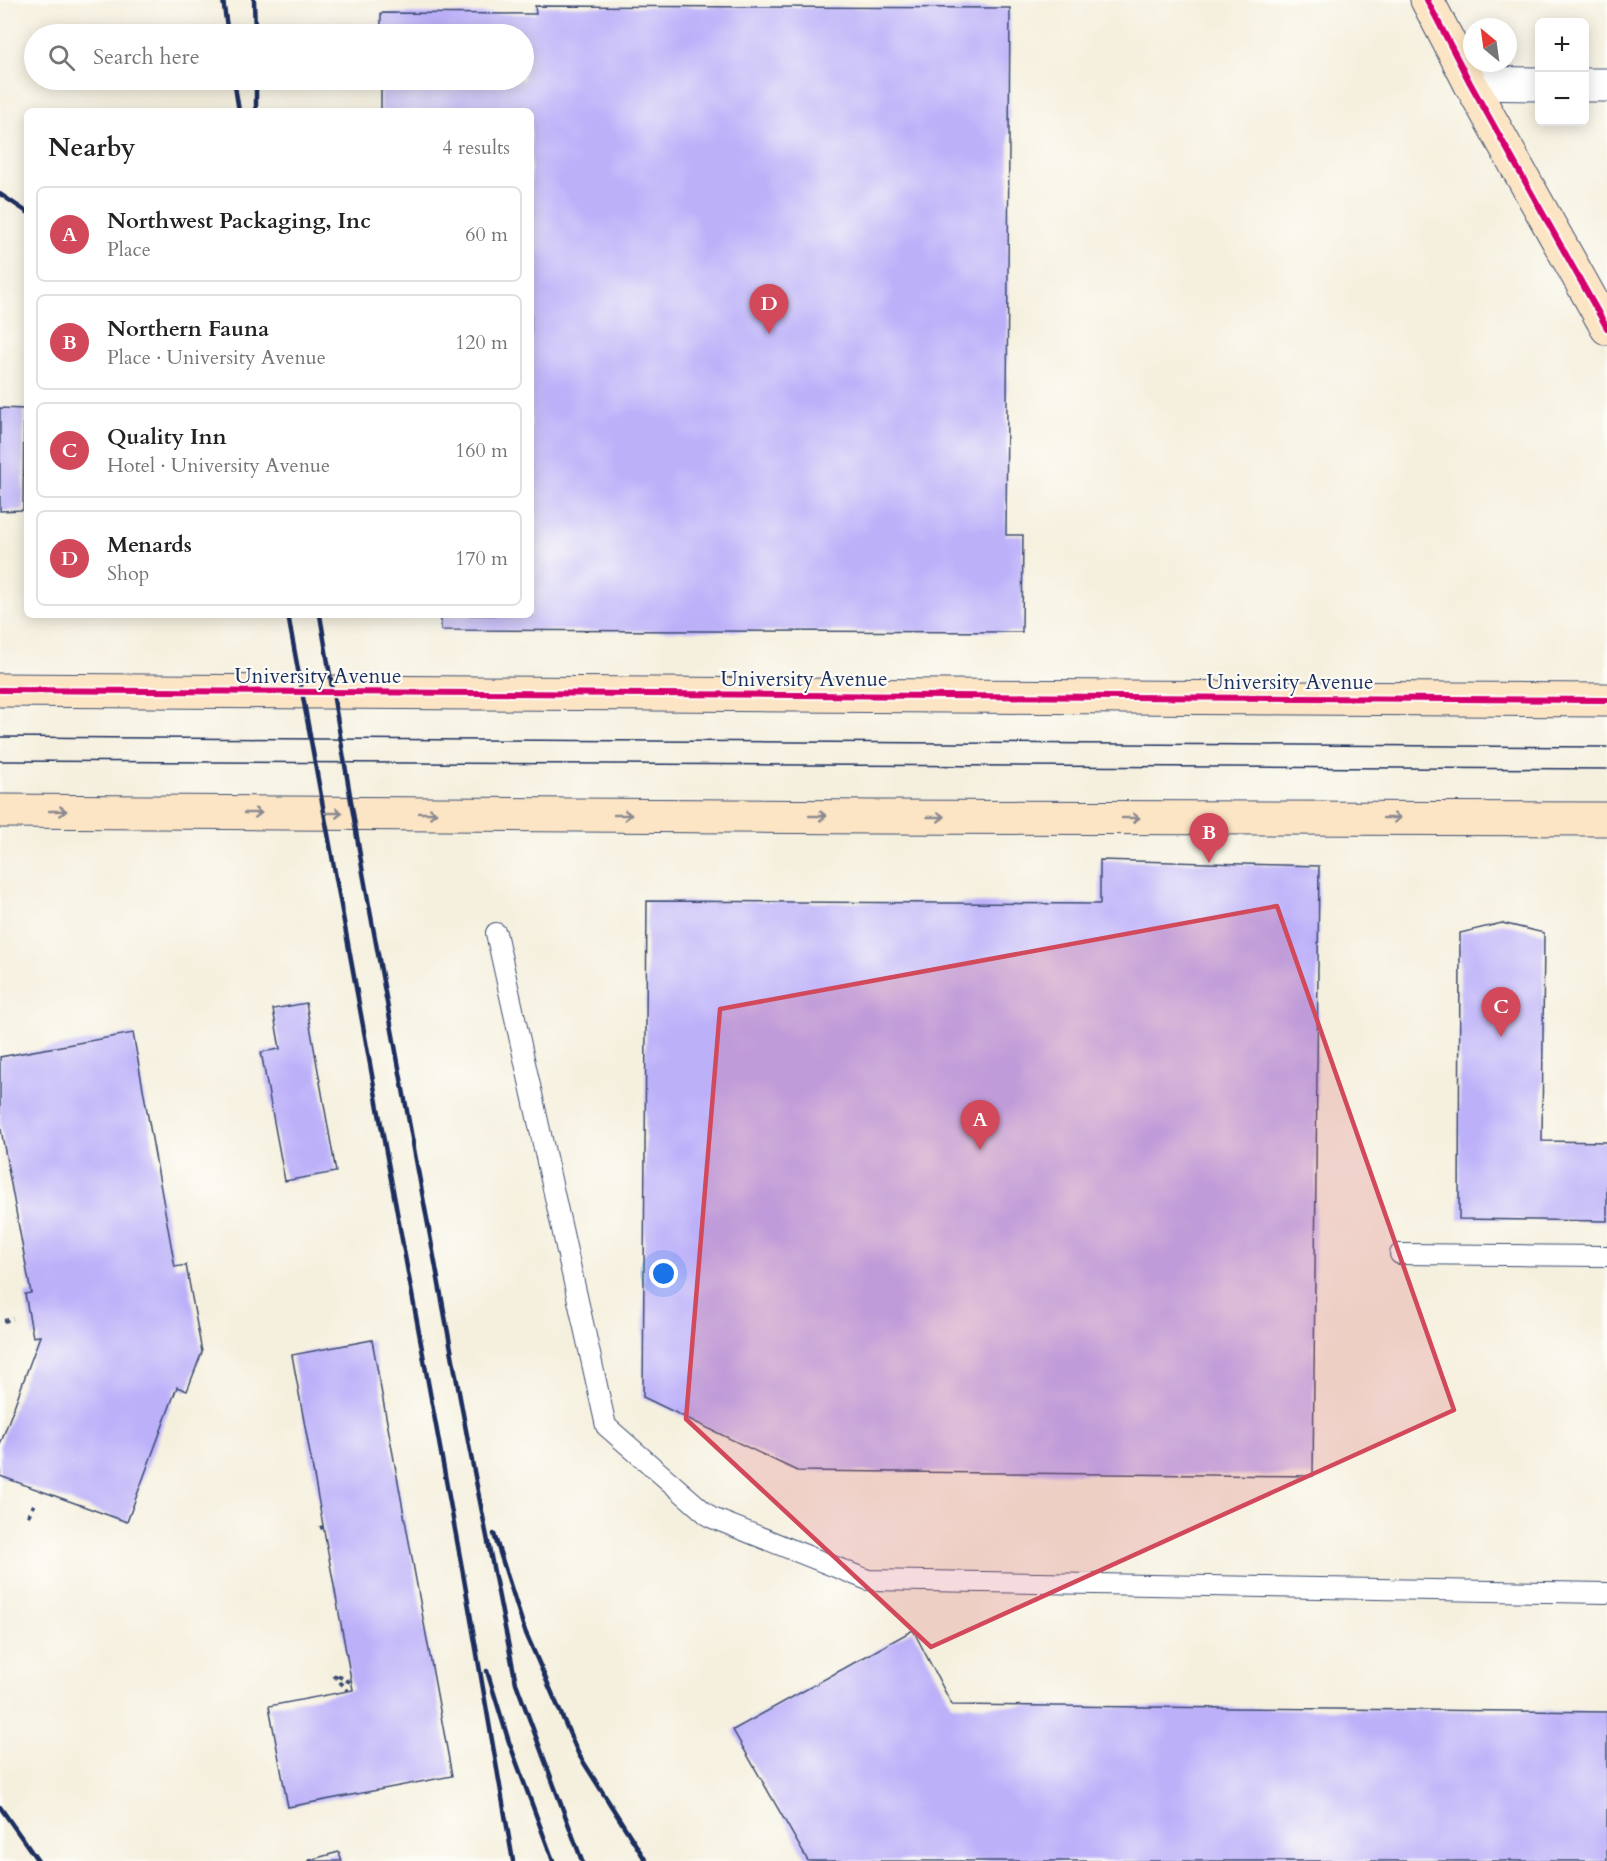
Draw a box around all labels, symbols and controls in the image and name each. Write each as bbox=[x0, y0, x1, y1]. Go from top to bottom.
north arrow bbox=[1463, 18, 1517, 72]
map controls bbox=[1535, 18, 1589, 126]
button: + bbox=[1535, 18, 1589, 72]
search box bbox=[24, 24, 534, 90]
icon: search bbox=[45, 41, 78, 74]
text: Search here bbox=[93, 42, 200, 72]
button: − bbox=[1535, 72, 1589, 126]
text: Nearby bbox=[48, 130, 136, 165]
text: 4 results bbox=[442, 134, 510, 161]
text: Northwest Packaging, Inc bbox=[107, 206, 371, 236]
text: A bbox=[62, 221, 77, 248]
text: 60 m bbox=[465, 221, 508, 248]
text: Place bbox=[107, 236, 151, 263]
pin: D bbox=[750, 284, 788, 334]
text: Northern Fauna bbox=[107, 314, 269, 344]
text: B bbox=[62, 329, 77, 356]
text: 120 m bbox=[455, 329, 508, 356]
text: Place · University Avenue bbox=[107, 344, 326, 371]
text: Quality Inn bbox=[107, 422, 227, 452]
text: C bbox=[62, 437, 77, 464]
text: 160 m bbox=[455, 437, 508, 464]
text: Hotel · University Avenue bbox=[107, 452, 330, 479]
text: Menards bbox=[107, 530, 192, 560]
text: D bbox=[61, 545, 78, 572]
text: 170 m bbox=[455, 545, 508, 572]
text: Shop bbox=[107, 560, 149, 587]
street label: University Avenue bbox=[234, 662, 402, 691]
street label: University Avenue bbox=[720, 665, 888, 694]
street label: University Avenue bbox=[1206, 668, 1374, 697]
one-way arrow bbox=[48, 805, 68, 817]
one-way arrow bbox=[243, 807, 263, 819]
one-way arrow bbox=[324, 807, 344, 819]
one-way arrow bbox=[418, 808, 438, 819]
one-way arrow bbox=[613, 809, 633, 821]
one-way arrow bbox=[808, 810, 828, 822]
one-way arrow bbox=[925, 811, 945, 823]
one-way arrow bbox=[1120, 812, 1140, 824]
one-way arrow bbox=[1382, 812, 1402, 824]
pin: B bbox=[1190, 814, 1228, 863]
pin: C bbox=[1482, 988, 1520, 1037]
pin: A bbox=[960, 1100, 1000, 1150]
your location bbox=[649, 1259, 678, 1288]

